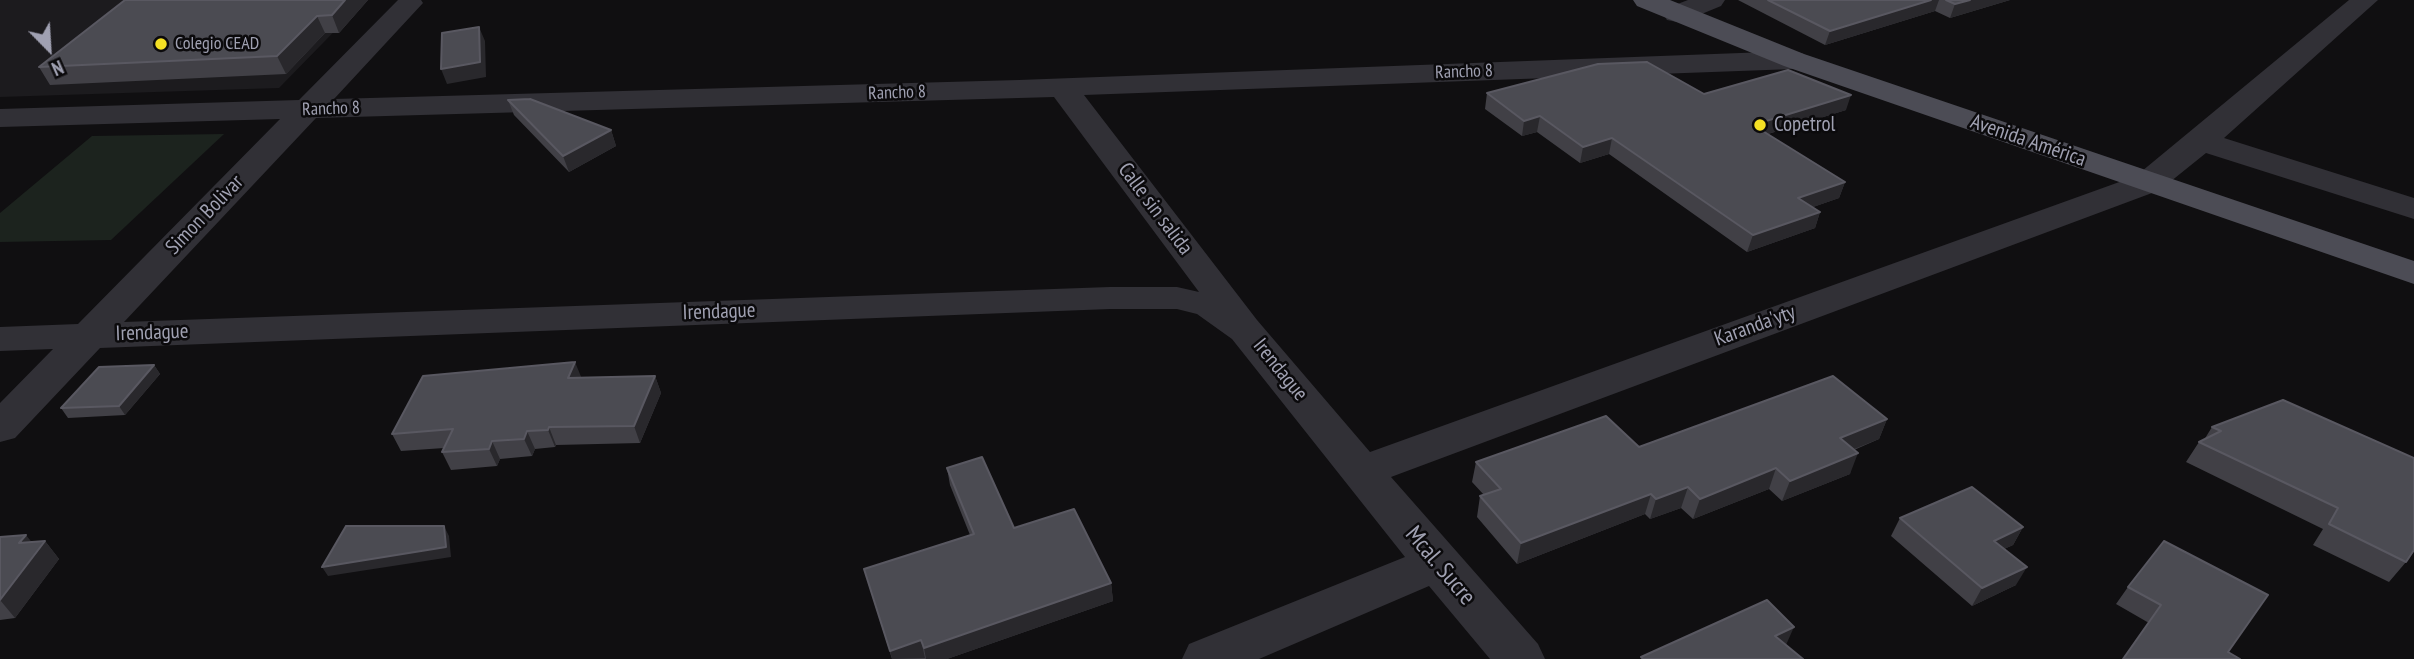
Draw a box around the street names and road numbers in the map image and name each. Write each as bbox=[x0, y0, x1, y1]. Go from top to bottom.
street label: Rancho 8 bbox=[1435, 60, 1493, 84]
street label: Rancho 8 bbox=[868, 81, 926, 105]
street label: Rancho 8 bbox=[302, 97, 360, 121]
street label: Avenida América bbox=[1967, 110, 2089, 172]
street label: Calle sin salida bbox=[1112, 158, 1198, 260]
street label: Simon Bolivar bbox=[161, 170, 249, 260]
street label: Irendague bbox=[682, 298, 756, 326]
street label: Karanda'yty bbox=[1711, 300, 1799, 352]
street label: Irendague bbox=[115, 319, 189, 347]
street label: Irendague bbox=[1247, 334, 1313, 406]
street label: Mcal. Sucre bbox=[1399, 521, 1481, 611]

